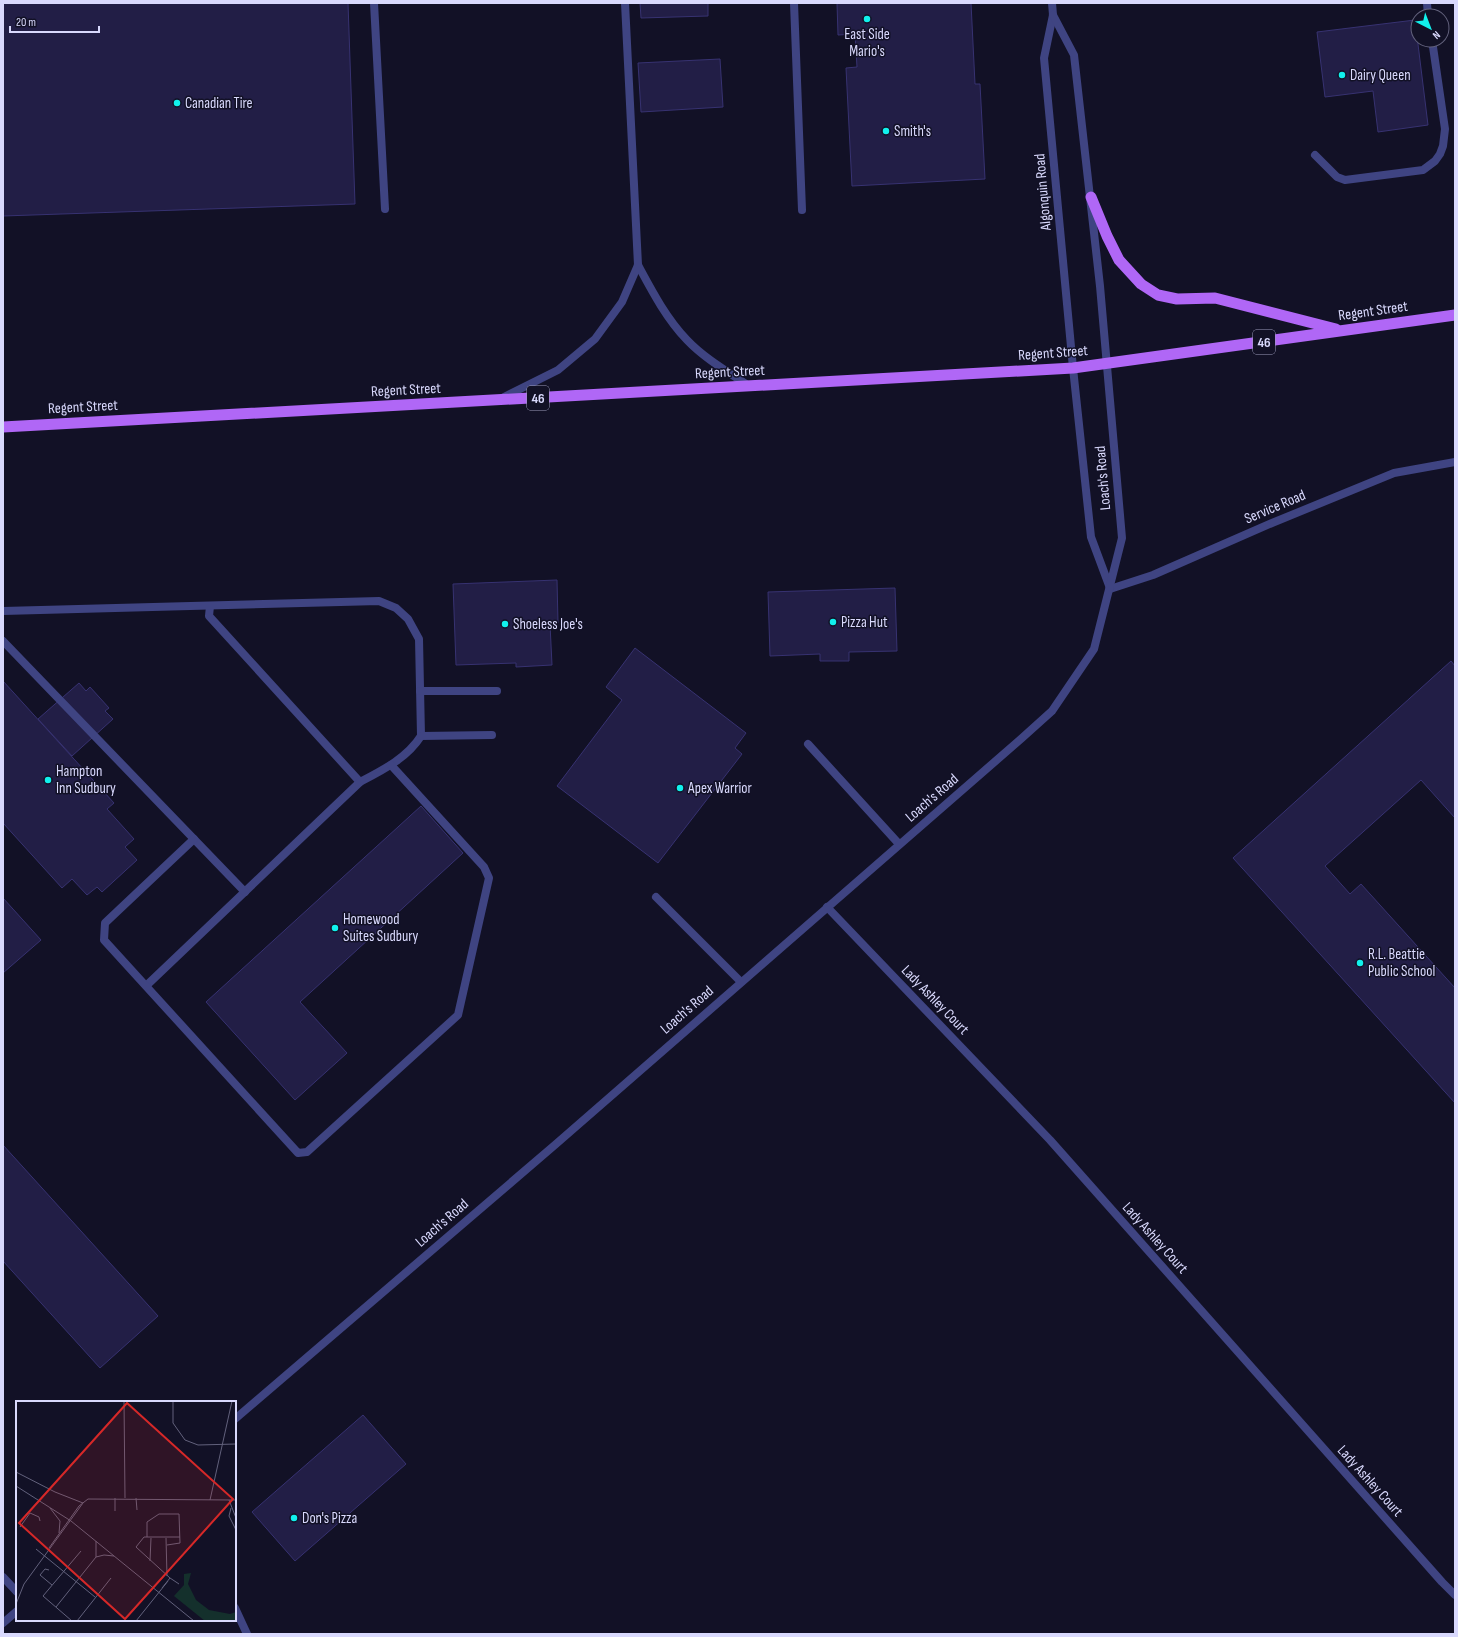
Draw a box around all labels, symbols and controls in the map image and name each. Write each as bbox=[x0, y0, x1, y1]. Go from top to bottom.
scale bar bbox=[10, 8, 99, 34]
north arrow bbox=[1410, 8, 1450, 48]
marker: East Side Mario's bbox=[862, 14, 872, 24]
text: 20 m bbox=[16, 15, 36, 30]
place label: East Side Mario's bbox=[844, 25, 890, 61]
text: N bbox=[1430, 28, 1443, 42]
place label: Dairy Queen bbox=[1350, 66, 1411, 85]
marker: Dairy Queen bbox=[1337, 70, 1347, 80]
place label: Canadian Tire bbox=[185, 94, 253, 113]
marker: Canadian Tire bbox=[172, 98, 182, 108]
place label: Smith's bbox=[894, 122, 931, 141]
marker: Smith's bbox=[881, 126, 891, 136]
street label: Algonquin Road bbox=[1030, 153, 1056, 232]
street label: Regent Street bbox=[1337, 297, 1409, 325]
road number: 46 bbox=[1253, 330, 1275, 354]
street label: Regent Street bbox=[1017, 341, 1089, 365]
street label: Regent Street bbox=[695, 361, 766, 383]
street label: Regent Street bbox=[371, 379, 442, 401]
road number: 46 bbox=[527, 386, 549, 410]
street label: Regent Street bbox=[48, 396, 119, 418]
street label: Loach's Road bbox=[1091, 445, 1115, 511]
street label: Service Road bbox=[1241, 486, 1309, 528]
place label: Pizza Hut bbox=[841, 613, 888, 632]
place label: Shoeless Joe's bbox=[513, 615, 583, 634]
marker: Pizza Hut bbox=[828, 617, 838, 627]
marker: Shoeless Joe's bbox=[500, 619, 510, 629]
place label: Hampton Inn Sudbury bbox=[56, 762, 116, 798]
street label: Loach's Road bbox=[901, 770, 963, 826]
marker: Hampton Inn Sudbury bbox=[43, 775, 53, 785]
place label: Apex Warrior bbox=[687, 779, 753, 798]
marker: Apex Warrior bbox=[675, 783, 685, 793]
place label: Homewood Suites Sudbury bbox=[343, 910, 419, 946]
marker: Homewood Suites Sudbury bbox=[330, 923, 340, 933]
place label: R.L. Beattie Public School bbox=[1368, 945, 1435, 981]
marker: R.L. Beattie Public School bbox=[1355, 958, 1365, 968]
street label: Lady Ashley Court bbox=[897, 961, 973, 1039]
street label: Loach's Road bbox=[656, 982, 718, 1038]
street label: Loach's Road bbox=[411, 1195, 473, 1251]
street label: Lady Ashley Court bbox=[1118, 1198, 1192, 1278]
inset map bbox=[16, 1401, 236, 1621]
street label: Lady Ashley Court bbox=[1333, 1441, 1407, 1521]
place label: Don's Pizza bbox=[302, 1509, 358, 1528]
marker: Don's Pizza bbox=[289, 1513, 299, 1523]

